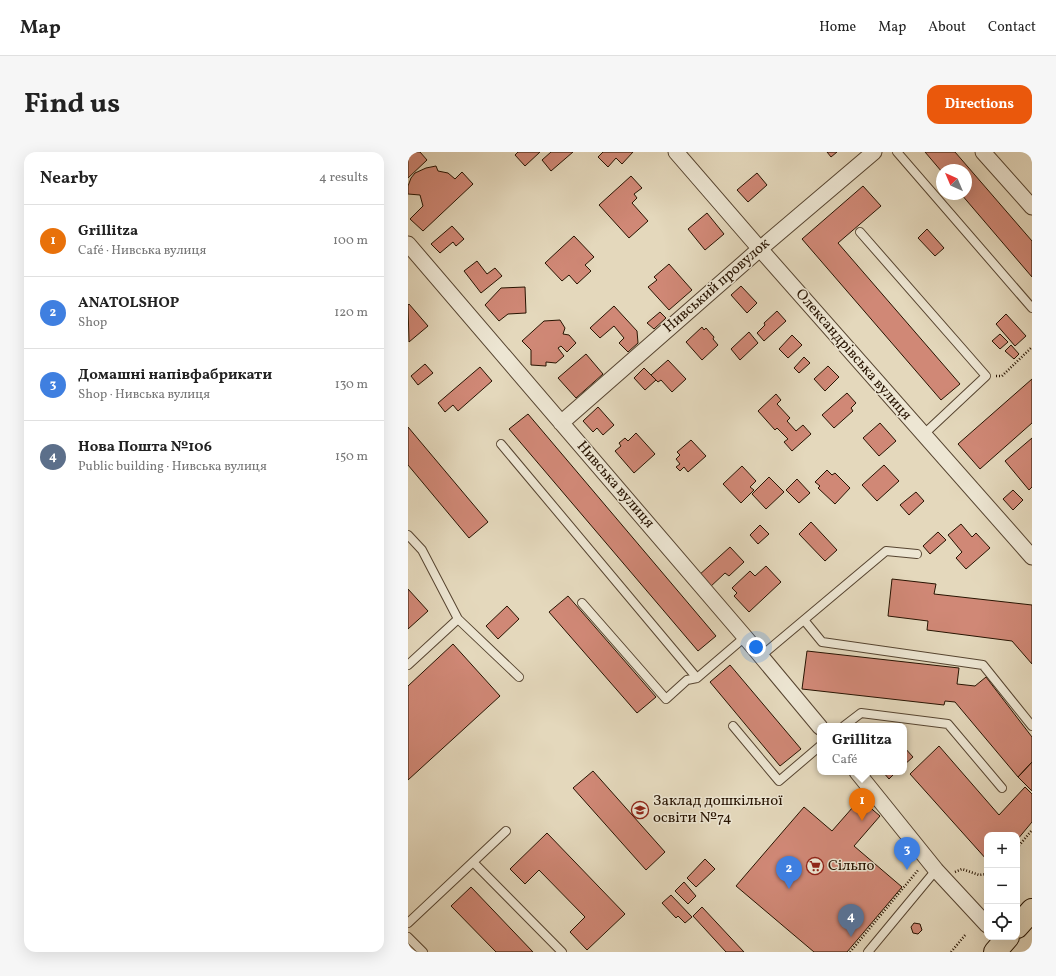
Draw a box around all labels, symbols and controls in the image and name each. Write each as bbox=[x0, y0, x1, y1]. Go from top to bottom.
text: Map bbox=[20, 15, 61, 41]
text: Home bbox=[819, 18, 856, 37]
text: Map bbox=[878, 18, 906, 37]
text: About bbox=[928, 18, 966, 37]
text: Contact bbox=[988, 18, 1036, 37]
text: Find us bbox=[24, 85, 120, 124]
button: Directions bbox=[927, 85, 1032, 124]
north arrow bbox=[936, 164, 972, 200]
text: Nearby bbox=[40, 167, 98, 190]
text: 4 results bbox=[319, 169, 368, 187]
text: Grillitza bbox=[78, 221, 138, 242]
text: 1 bbox=[50, 232, 56, 250]
text: 100 m bbox=[333, 232, 368, 250]
street label: Нивський провулок bbox=[659, 234, 775, 338]
text: Café · Нивська вулиця bbox=[78, 242, 206, 260]
street label: Олександрівська вулиця bbox=[790, 285, 916, 425]
text: ANATOLSHOP bbox=[78, 293, 179, 314]
text: 2 bbox=[50, 304, 56, 322]
text: 120 m bbox=[334, 304, 368, 322]
text: Shop bbox=[78, 314, 107, 332]
text: Домашні напівфабрикати bbox=[78, 365, 272, 386]
text: 3 bbox=[50, 376, 56, 394]
text: 130 m bbox=[335, 376, 368, 394]
text: Shop · Нивська вулиця bbox=[78, 386, 210, 404]
text: Нова Пошта №106 bbox=[78, 437, 212, 458]
street label: Нивська вулиця bbox=[571, 437, 659, 533]
text: 4 bbox=[49, 448, 57, 466]
text: 150 m bbox=[335, 448, 368, 466]
text: Public building · Нивська вулиця bbox=[78, 458, 267, 476]
your location bbox=[746, 637, 766, 657]
popup bbox=[817, 723, 907, 775]
text: Grillitza bbox=[832, 730, 892, 751]
text: Café bbox=[832, 751, 858, 769]
pin: 1 bbox=[849, 788, 875, 821]
place label: Заклад дошкільної освіти №74 bbox=[653, 791, 783, 829]
school or university icon: Заклад дошкільної освіти №74 bbox=[630, 800, 650, 820]
map controls bbox=[984, 832, 1020, 940]
button: + bbox=[984, 832, 1020, 868]
pin: 3 bbox=[894, 837, 920, 870]
pin: 2 bbox=[776, 856, 802, 889]
supermarket icon: Сільпо bbox=[805, 856, 825, 876]
place label: Сільпо bbox=[828, 856, 875, 877]
button: − bbox=[984, 868, 1020, 904]
pin: 4 bbox=[838, 904, 864, 937]
button: locate bbox=[984, 904, 1020, 940]

